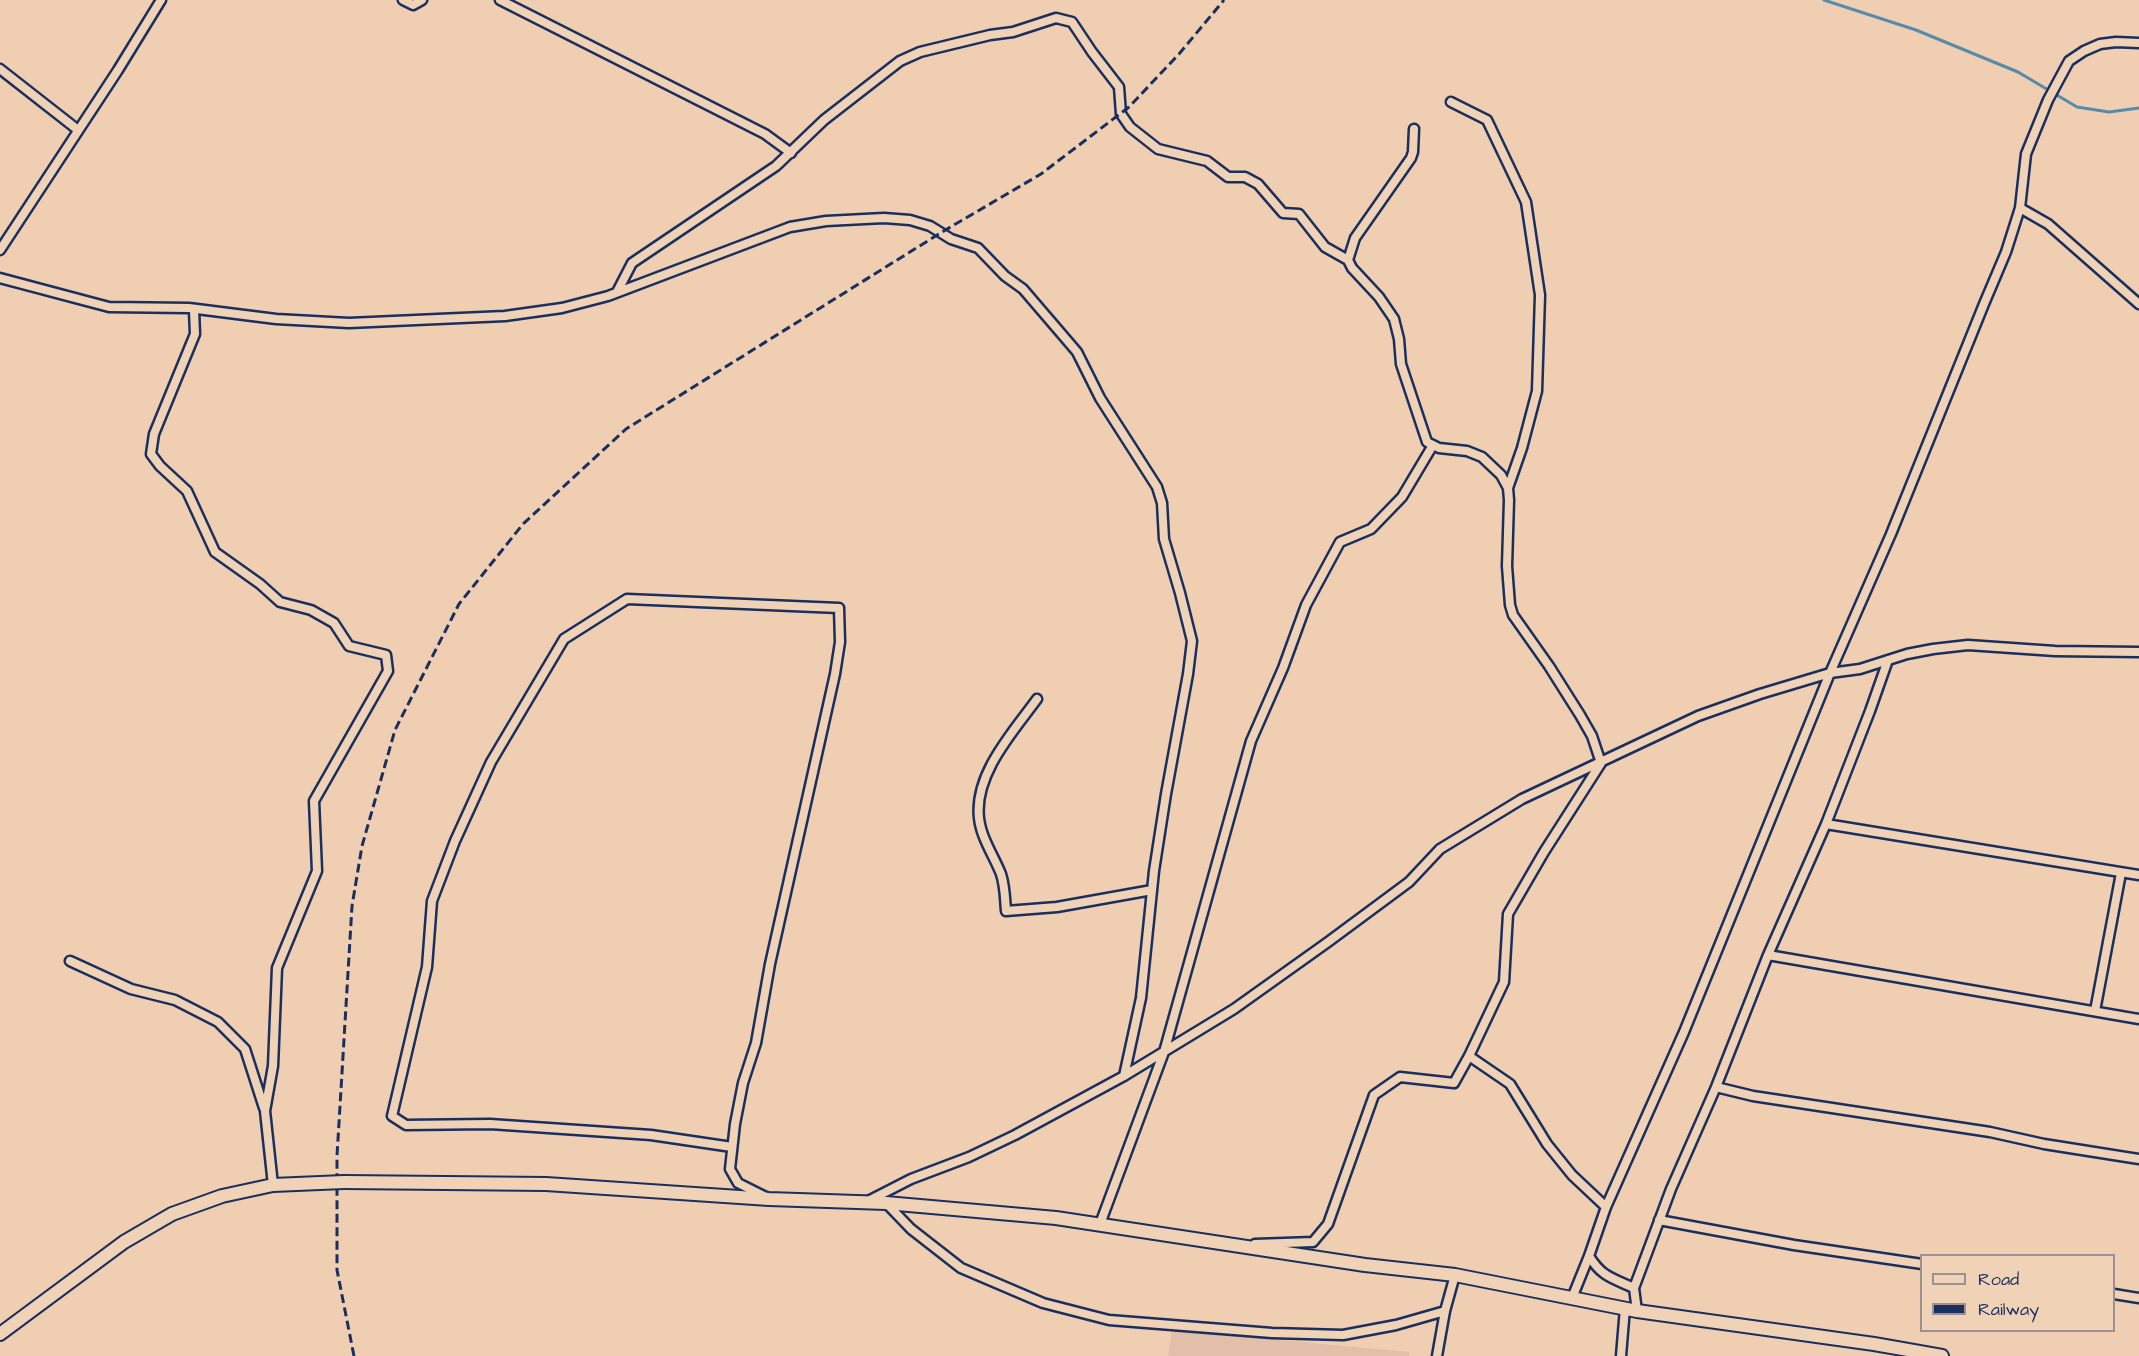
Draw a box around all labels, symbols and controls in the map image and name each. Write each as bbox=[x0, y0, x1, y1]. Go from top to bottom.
legend bbox=[1920, 1254, 2115, 1332]
text: Road bbox=[1978, 1267, 2019, 1292]
text: Railway bbox=[1978, 1297, 2039, 1322]

